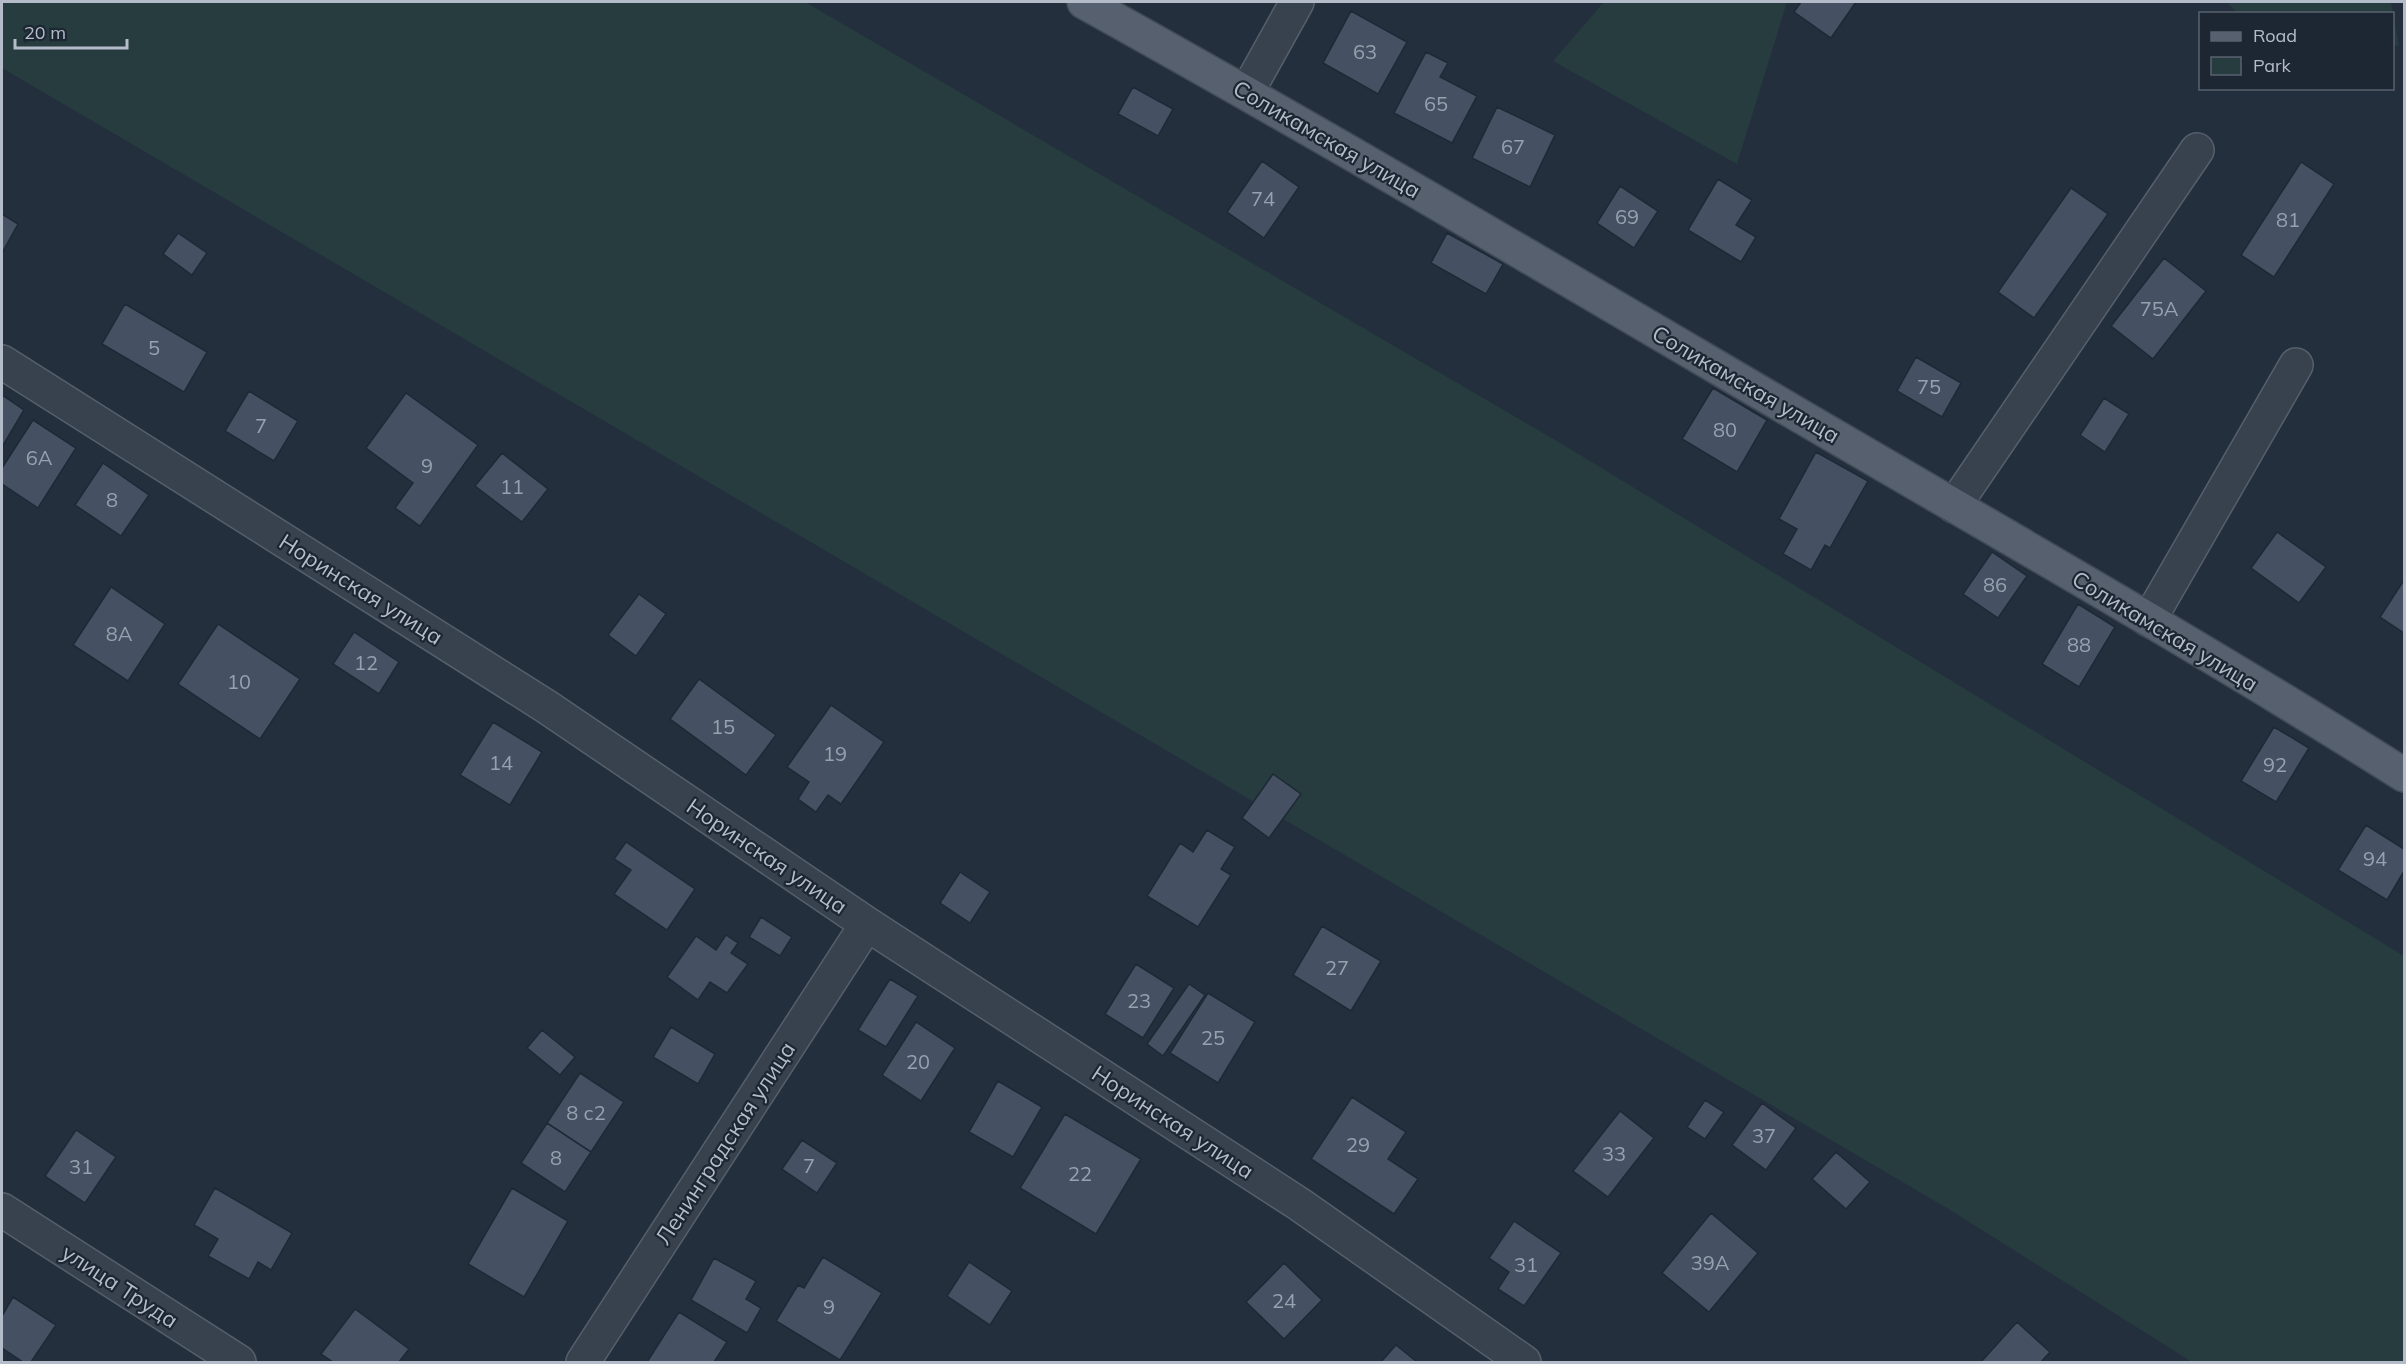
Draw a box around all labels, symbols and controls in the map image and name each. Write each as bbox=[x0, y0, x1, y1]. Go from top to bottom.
scale bar bbox=[15, 12, 128, 50]
legend bbox=[2199, 12, 2394, 90]
text: 20 m bbox=[24, 21, 66, 44]
text: Road bbox=[2253, 24, 2297, 47]
house number: 63 bbox=[1353, 39, 1377, 64]
text: Park bbox=[2253, 54, 2292, 77]
street label: Соликамская улица bbox=[1228, 74, 1426, 204]
house number: 65 bbox=[1424, 91, 1448, 116]
house number: 67 bbox=[1501, 134, 1525, 159]
house number: 74 bbox=[1251, 186, 1275, 211]
house number: 69 bbox=[1615, 204, 1639, 229]
house number: 81 bbox=[2276, 207, 2300, 232]
house number: 75А bbox=[2140, 296, 2179, 321]
street label: Соликамская улица bbox=[1647, 319, 1845, 449]
house number: 5 bbox=[148, 335, 160, 360]
house number: 75 bbox=[1917, 374, 1941, 399]
house number: 7 bbox=[255, 413, 267, 438]
house number: 80 bbox=[1713, 417, 1737, 442]
house number: 6А bbox=[26, 445, 53, 470]
house number: 9 bbox=[421, 453, 433, 478]
house number: 11 bbox=[500, 474, 524, 499]
house number: 8 bbox=[106, 487, 118, 512]
street label: Норинская улица bbox=[274, 527, 448, 651]
street label: Соликамская улица bbox=[2067, 564, 2263, 698]
house number: 86 bbox=[1983, 572, 2007, 597]
house number: 8А bbox=[106, 621, 133, 646]
house number: 88 bbox=[2067, 632, 2091, 657]
house number: 12 bbox=[354, 650, 378, 675]
house number: 10 bbox=[227, 669, 251, 694]
house number: 15 bbox=[711, 714, 735, 739]
house number: 19 bbox=[823, 741, 847, 766]
house number: 14 bbox=[489, 750, 513, 775]
house number: 92 bbox=[2263, 752, 2287, 777]
street label: Норинская улица bbox=[681, 792, 853, 920]
house number: 94 bbox=[2363, 846, 2387, 871]
house number: 27 bbox=[1325, 955, 1349, 980]
house number: 23 bbox=[1127, 988, 1151, 1013]
house number: 25 bbox=[1201, 1025, 1225, 1050]
street label: Ленинградская улица bbox=[649, 1036, 801, 1250]
house number: 20 bbox=[906, 1049, 930, 1074]
street label: Норинская улица bbox=[1087, 1059, 1259, 1185]
house number: 8 с2 bbox=[566, 1100, 606, 1125]
house number: 37 bbox=[1752, 1123, 1776, 1148]
house number: 29 bbox=[1346, 1132, 1370, 1157]
house number: 33 bbox=[1602, 1141, 1626, 1166]
house number: 8 bbox=[550, 1145, 562, 1170]
house number: 7 bbox=[803, 1153, 815, 1178]
house number: 31 bbox=[69, 1154, 93, 1179]
house number: 22 bbox=[1068, 1161, 1092, 1186]
street label: улица Труда bbox=[57, 1238, 183, 1334]
house number: 39А bbox=[1691, 1250, 1730, 1275]
house number: 31 bbox=[1514, 1252, 1538, 1277]
house number: 24 bbox=[1272, 1288, 1296, 1313]
house number: 9 bbox=[823, 1294, 835, 1319]

